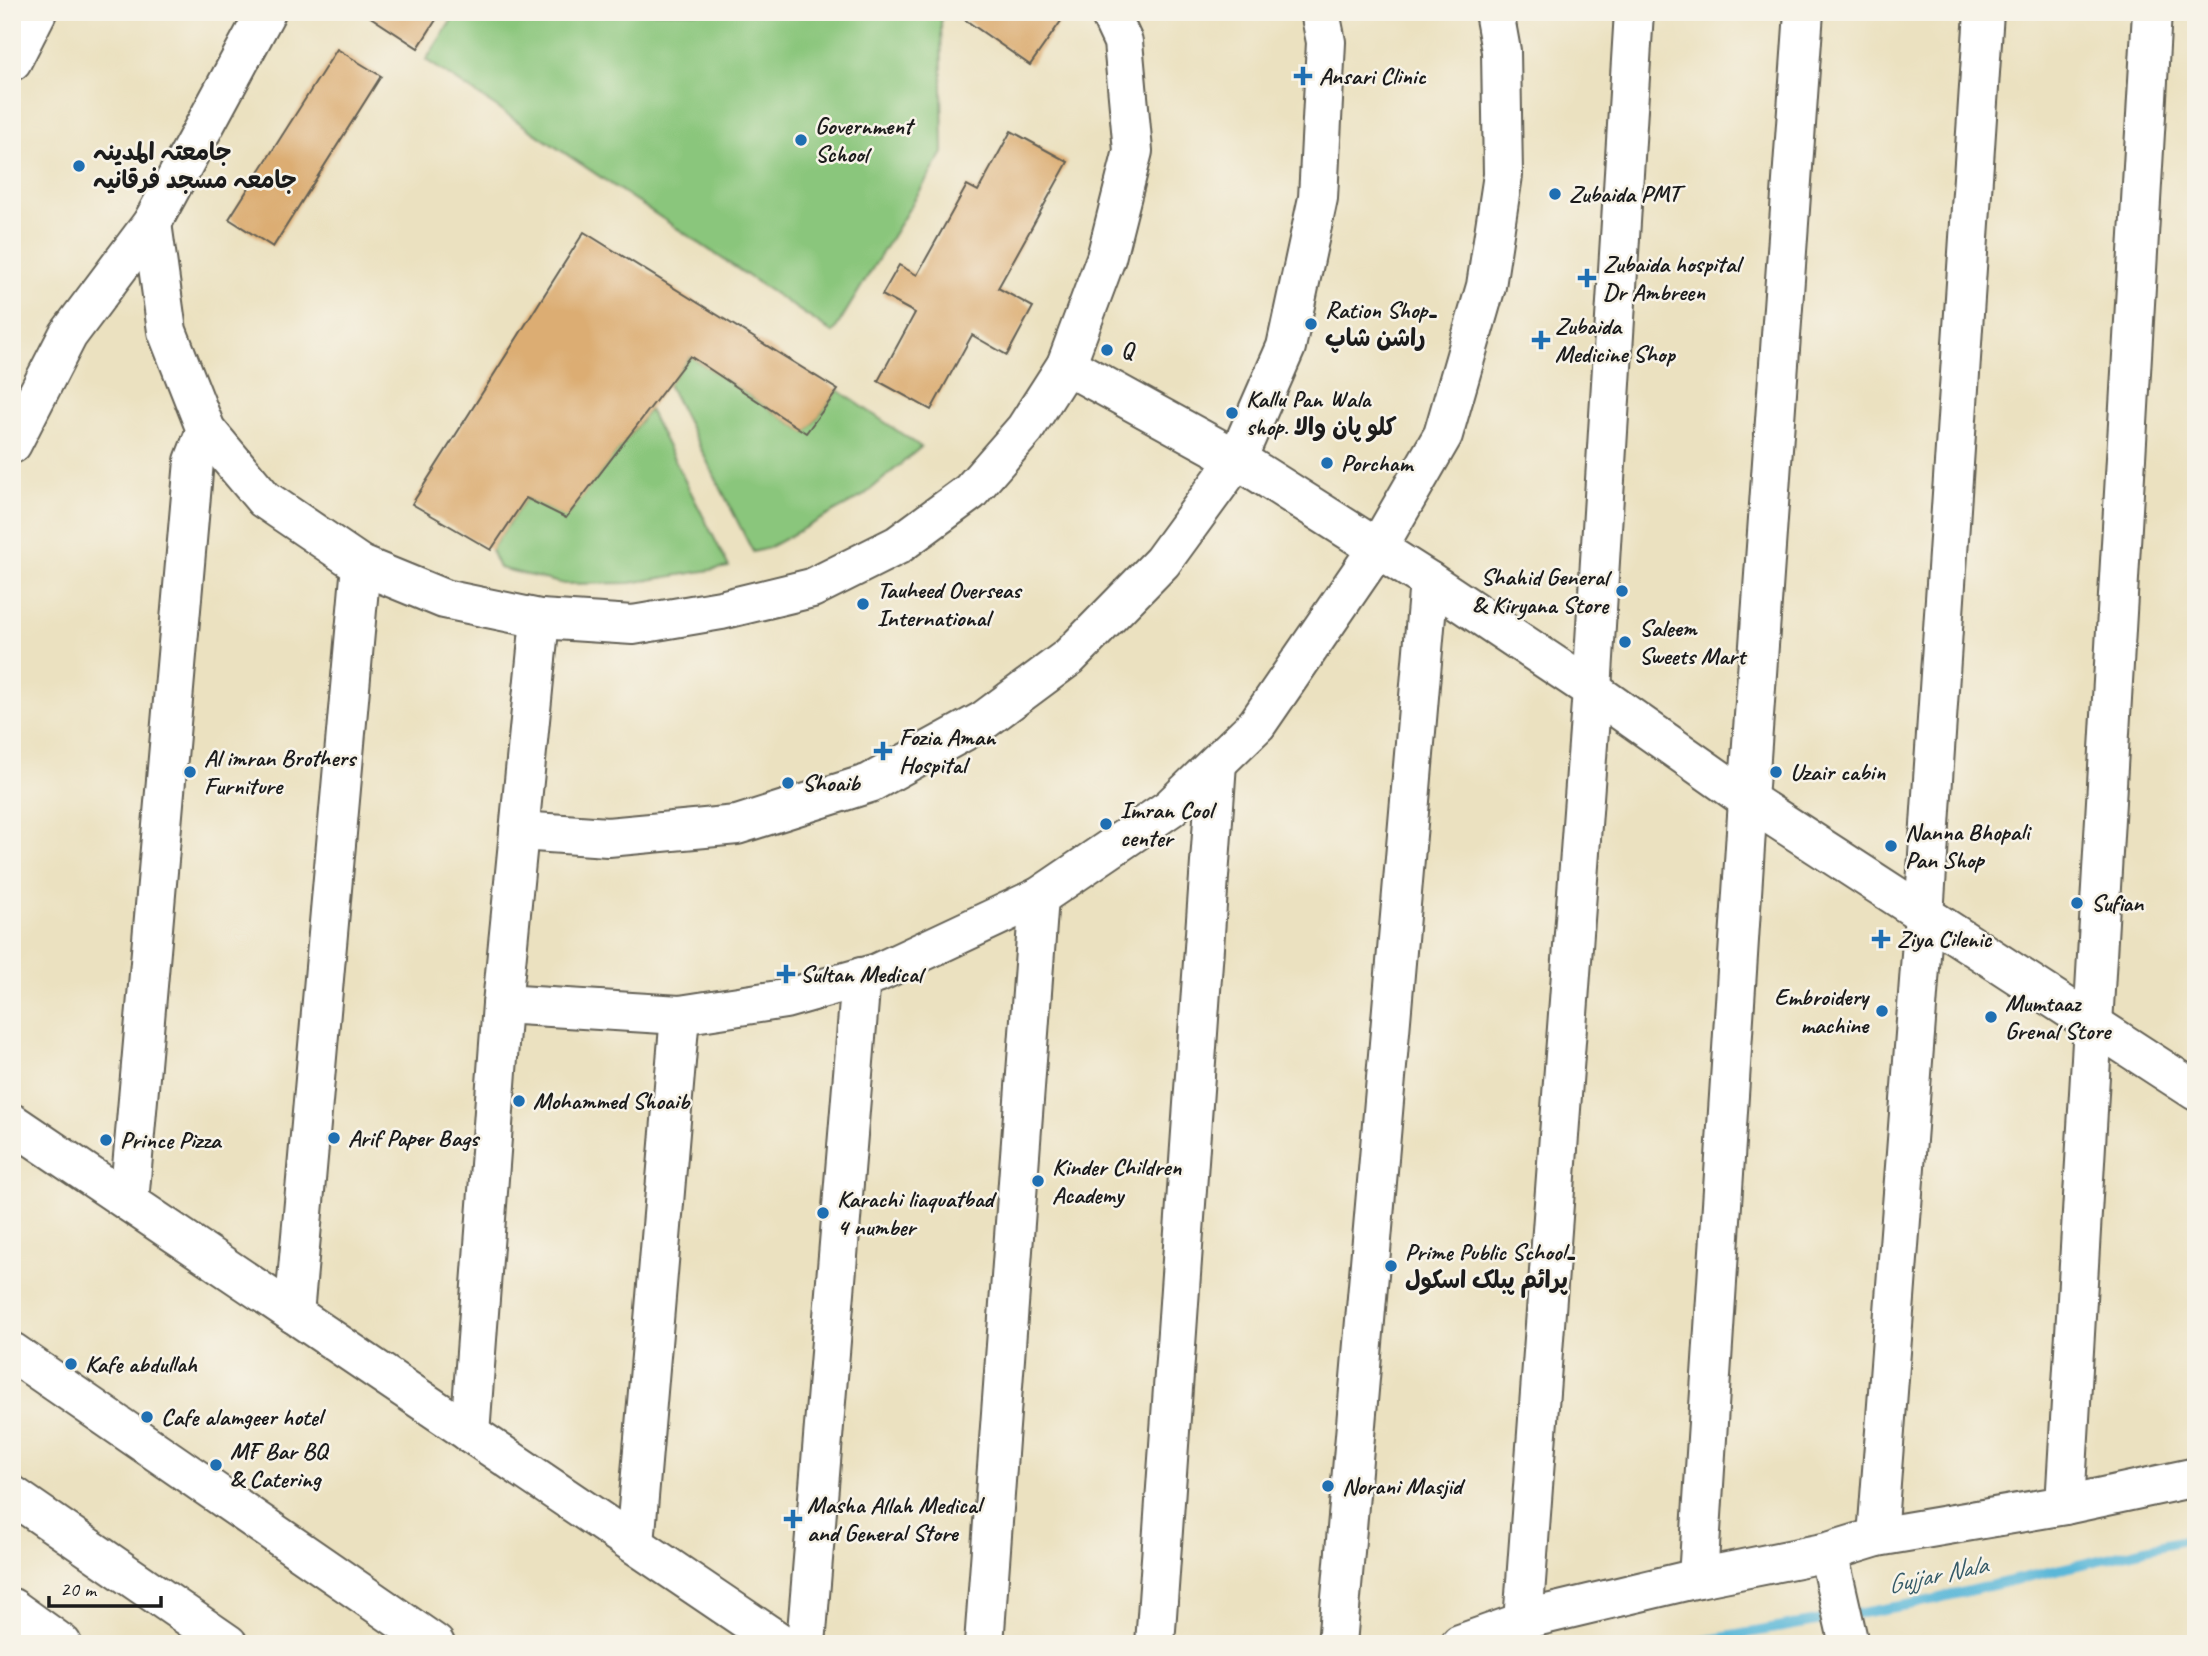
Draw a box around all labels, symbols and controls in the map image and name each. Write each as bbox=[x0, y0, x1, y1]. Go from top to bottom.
place label: Ansari Clinic bbox=[1319, 61, 1427, 91]
marker: Ansari Clinic bbox=[1293, 66, 1313, 86]
place label: Government School bbox=[815, 111, 916, 169]
marker: Government School bbox=[793, 132, 809, 148]
place label: جامعتہ المدینہ جامعہ مسجد فرقانیہ bbox=[93, 137, 297, 195]
marker: جامعتہ المدینہ جامعہ مسجد فرقانیہ bbox=[71, 158, 87, 174]
place label: Zubaida PMT bbox=[1569, 179, 1687, 209]
marker: Zubaida PMT bbox=[1547, 186, 1563, 202]
place label: Zubaida hospital Dr Ambreen bbox=[1603, 249, 1744, 307]
marker: Zubaida hospital Dr Ambreen bbox=[1577, 268, 1597, 288]
place label: Ration Shop۔ راشن شاپ bbox=[1325, 295, 1439, 353]
place label: Zubaida Medicine Shop bbox=[1555, 311, 1676, 369]
marker: Ration Shop۔ راشن شاپ bbox=[1303, 316, 1319, 332]
marker: Zubaida Medicine Shop bbox=[1533, 332, 1549, 348]
place label: Q bbox=[1121, 335, 1136, 365]
marker: Q bbox=[1099, 342, 1115, 358]
place label: Kallu Pan Wala shop. کلو پان والا bbox=[1246, 384, 1397, 443]
marker: Kallu Pan Wala shop. کلو پان والا bbox=[1224, 405, 1240, 421]
place label: Porcham bbox=[1341, 448, 1414, 478]
marker: Porcham bbox=[1319, 455, 1335, 471]
place label: Shahid General & Kiryana Store bbox=[1472, 562, 1613, 620]
place label: Tauheed Overseas International bbox=[877, 575, 1023, 633]
marker: Shahid General & Kiryana Store bbox=[1614, 583, 1630, 599]
marker: Tauheed Overseas International bbox=[855, 596, 871, 612]
place label: Saleem Sweets Mart bbox=[1639, 613, 1748, 671]
marker: Saleem Sweets Mart bbox=[1617, 634, 1633, 650]
place label: Fozia Aman Hospital bbox=[899, 722, 997, 780]
marker: Fozia Aman Hospital bbox=[873, 741, 893, 761]
place label: Al imran Brothers Furniture bbox=[204, 743, 358, 801]
place label: Uzair cabin bbox=[1790, 757, 1886, 787]
marker: Al imran Brothers Furniture bbox=[182, 764, 198, 780]
marker: Uzair cabin bbox=[1768, 764, 1784, 780]
place label: Shoaib bbox=[802, 768, 861, 798]
marker: Shoaib bbox=[780, 775, 796, 791]
place label: Imran Cool center bbox=[1120, 795, 1217, 853]
marker: Imran Cool center bbox=[1098, 816, 1114, 832]
place label: Nanna Bhopali Pan Shop bbox=[1905, 817, 2033, 875]
marker: Nanna Bhopali Pan Shop bbox=[1883, 838, 1899, 854]
place label: Sufian bbox=[2091, 888, 2144, 918]
marker: Sufian bbox=[2069, 895, 2085, 911]
place label: Ziya Cilenic bbox=[1897, 924, 1993, 954]
marker: Ziya Cilenic bbox=[1871, 929, 1891, 949]
place label: Sultan Medical bbox=[800, 959, 927, 989]
marker: Sultan Medical bbox=[778, 966, 794, 982]
place label: Embroidery machine bbox=[1774, 982, 1871, 1040]
place label: Mumtaaz Grenal Store bbox=[2005, 988, 2112, 1046]
marker: Embroidery machine bbox=[1874, 1003, 1890, 1019]
marker: Mumtaaz Grenal Store bbox=[1983, 1009, 1999, 1025]
place label: Mohammed Shoaib bbox=[533, 1086, 691, 1116]
marker: Mohammed Shoaib bbox=[511, 1093, 527, 1109]
place label: Arif Paper Bags bbox=[348, 1123, 481, 1153]
place label: Prince Pizza bbox=[120, 1125, 223, 1155]
marker: Arif Paper Bags bbox=[326, 1130, 342, 1146]
marker: Prince Pizza bbox=[98, 1132, 114, 1148]
place label: Kinder Children Academy bbox=[1052, 1152, 1182, 1210]
marker: Kinder Children Academy bbox=[1030, 1173, 1046, 1189]
place label: Karachi liaquatbad 4 number bbox=[837, 1184, 998, 1242]
marker: Karachi liaquatbad 4 number bbox=[815, 1205, 831, 1221]
place label: Prime Public School۔ پرائم پبلک اسکول bbox=[1405, 1237, 1577, 1298]
marker: Prime Public School۔ پرائم پبلک اسکول bbox=[1383, 1258, 1399, 1274]
place label: Kafe abdullah bbox=[85, 1349, 198, 1379]
marker: Kafe abdullah bbox=[63, 1356, 79, 1372]
place label: Cafe alamgeer hotel bbox=[161, 1402, 327, 1432]
marker: Cafe alamgeer hotel bbox=[139, 1409, 155, 1425]
place label: MF Bar BQ & Catering bbox=[230, 1436, 330, 1494]
marker: MF Bar BQ & Catering bbox=[208, 1457, 224, 1473]
place label: Norani Masjid bbox=[1342, 1471, 1466, 1501]
marker: Norani Masjid bbox=[1320, 1478, 1336, 1494]
place label: Masha Allah Medical and General Store bbox=[807, 1490, 986, 1548]
marker: Masha Allah Medical and General Store bbox=[785, 1511, 801, 1527]
water label: Gujjar Nala bbox=[1884, 1547, 1992, 1601]
scale bar bbox=[49, 1565, 161, 1609]
text: 20 m bbox=[60, 1576, 98, 1602]

